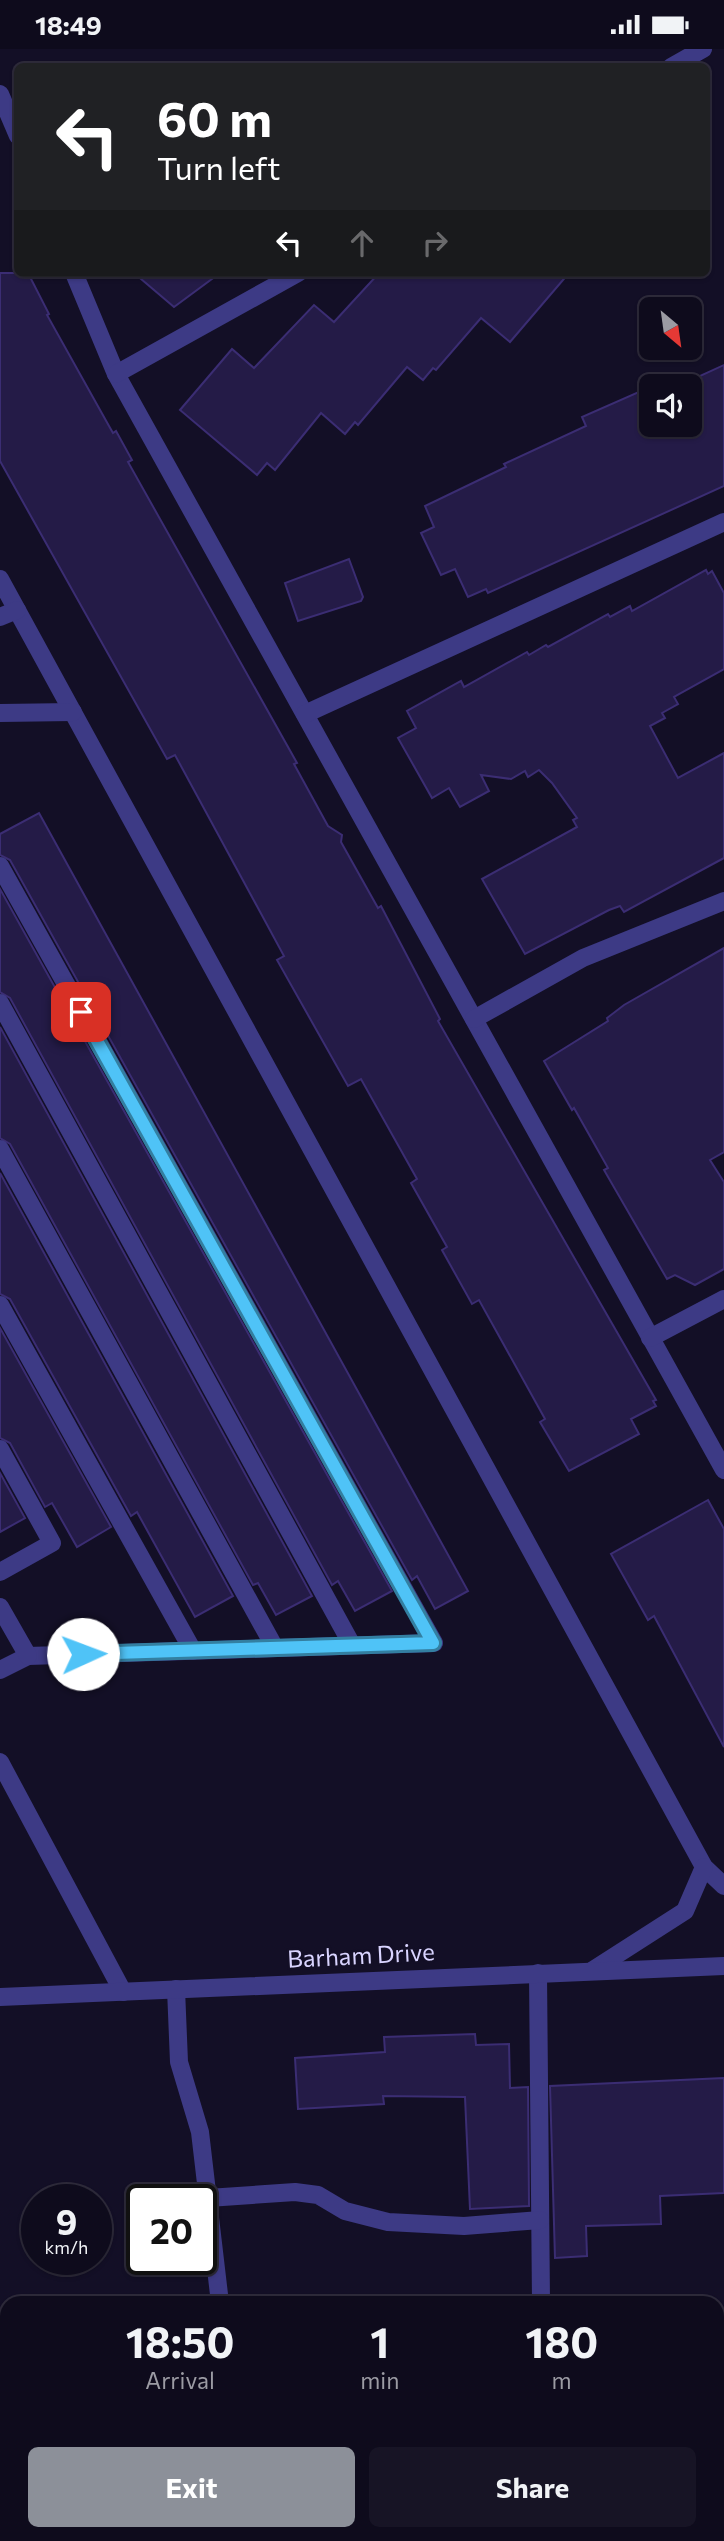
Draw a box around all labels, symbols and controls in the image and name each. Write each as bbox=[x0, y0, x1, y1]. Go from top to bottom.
text: 18:49 bbox=[35, 9, 102, 40]
text: 60 m bbox=[157, 87, 272, 147]
icon: left bbox=[42, 91, 133, 182]
text: Turn left bbox=[157, 147, 281, 187]
icon: left bbox=[270, 224, 308, 262]
icon: ahead bbox=[343, 224, 381, 262]
icon: right bbox=[416, 224, 454, 262]
north arrow bbox=[639, 297, 702, 361]
map controls bbox=[639, 297, 702, 437]
button: sound bbox=[639, 374, 702, 437]
pin bbox=[51, 982, 111, 1042]
icon: arrive bbox=[62, 993, 100, 1031]
position arrow bbox=[46, 1617, 120, 1691]
street label: Barham Drive bbox=[287, 1936, 435, 1973]
speed limit sign: 20 bbox=[126, 2184, 217, 2275]
text: 9 bbox=[56, 2199, 77, 2242]
text: km/h bbox=[45, 2236, 88, 2258]
text: 18:50 bbox=[126, 2315, 234, 2367]
text: 1 bbox=[370, 2315, 389, 2367]
text: 180 bbox=[525, 2315, 598, 2367]
text: Arrival bbox=[145, 2366, 215, 2394]
text: min bbox=[360, 2366, 399, 2394]
text: m bbox=[552, 2366, 572, 2394]
button: Exit bbox=[28, 2447, 355, 2527]
button: Share bbox=[369, 2447, 696, 2527]

